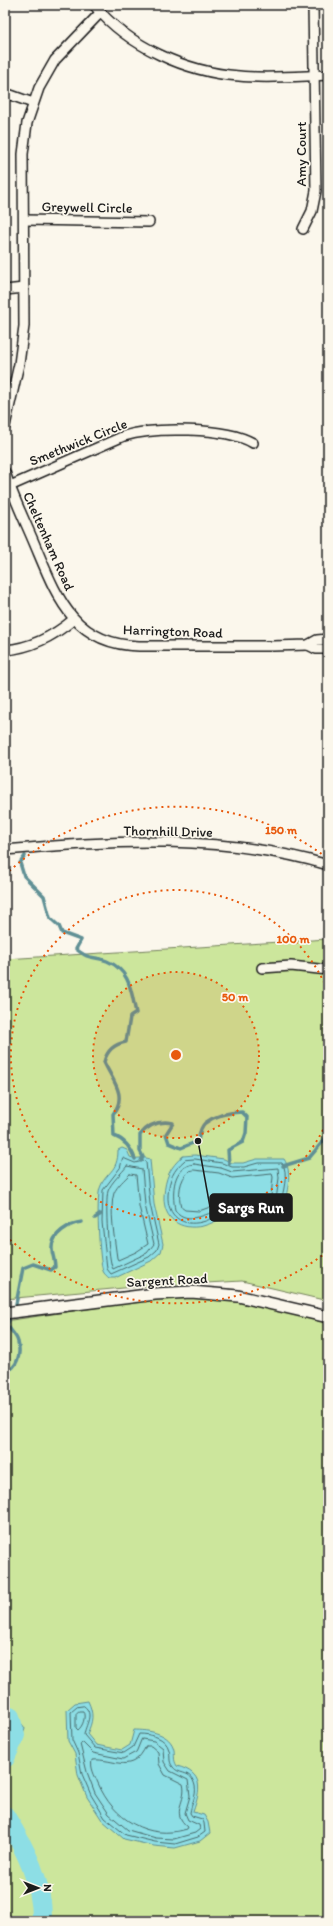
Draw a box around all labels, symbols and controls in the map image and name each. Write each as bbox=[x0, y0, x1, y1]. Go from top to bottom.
street label: Amy Court bbox=[293, 121, 310, 187]
street label: Greywell Circle bbox=[41, 198, 133, 217]
street label: Smethwick Circle bbox=[27, 415, 130, 470]
street label: Cheltenham Road bbox=[19, 489, 78, 594]
street label: Harrington Road bbox=[123, 621, 224, 642]
street label: Thornhill Drive bbox=[123, 822, 213, 841]
text: 150 m bbox=[265, 823, 298, 837]
text: 100 m bbox=[276, 932, 310, 946]
text: 50 m bbox=[222, 990, 249, 1004]
centre of rings bbox=[169, 1048, 183, 1062]
callout: Sargs Run bbox=[210, 1194, 292, 1221]
text: Sargs Run bbox=[218, 1199, 284, 1218]
street label: Sargent Road bbox=[126, 1270, 209, 1291]
north arrow bbox=[18, 1868, 58, 1908]
text: N bbox=[41, 1884, 54, 1892]

